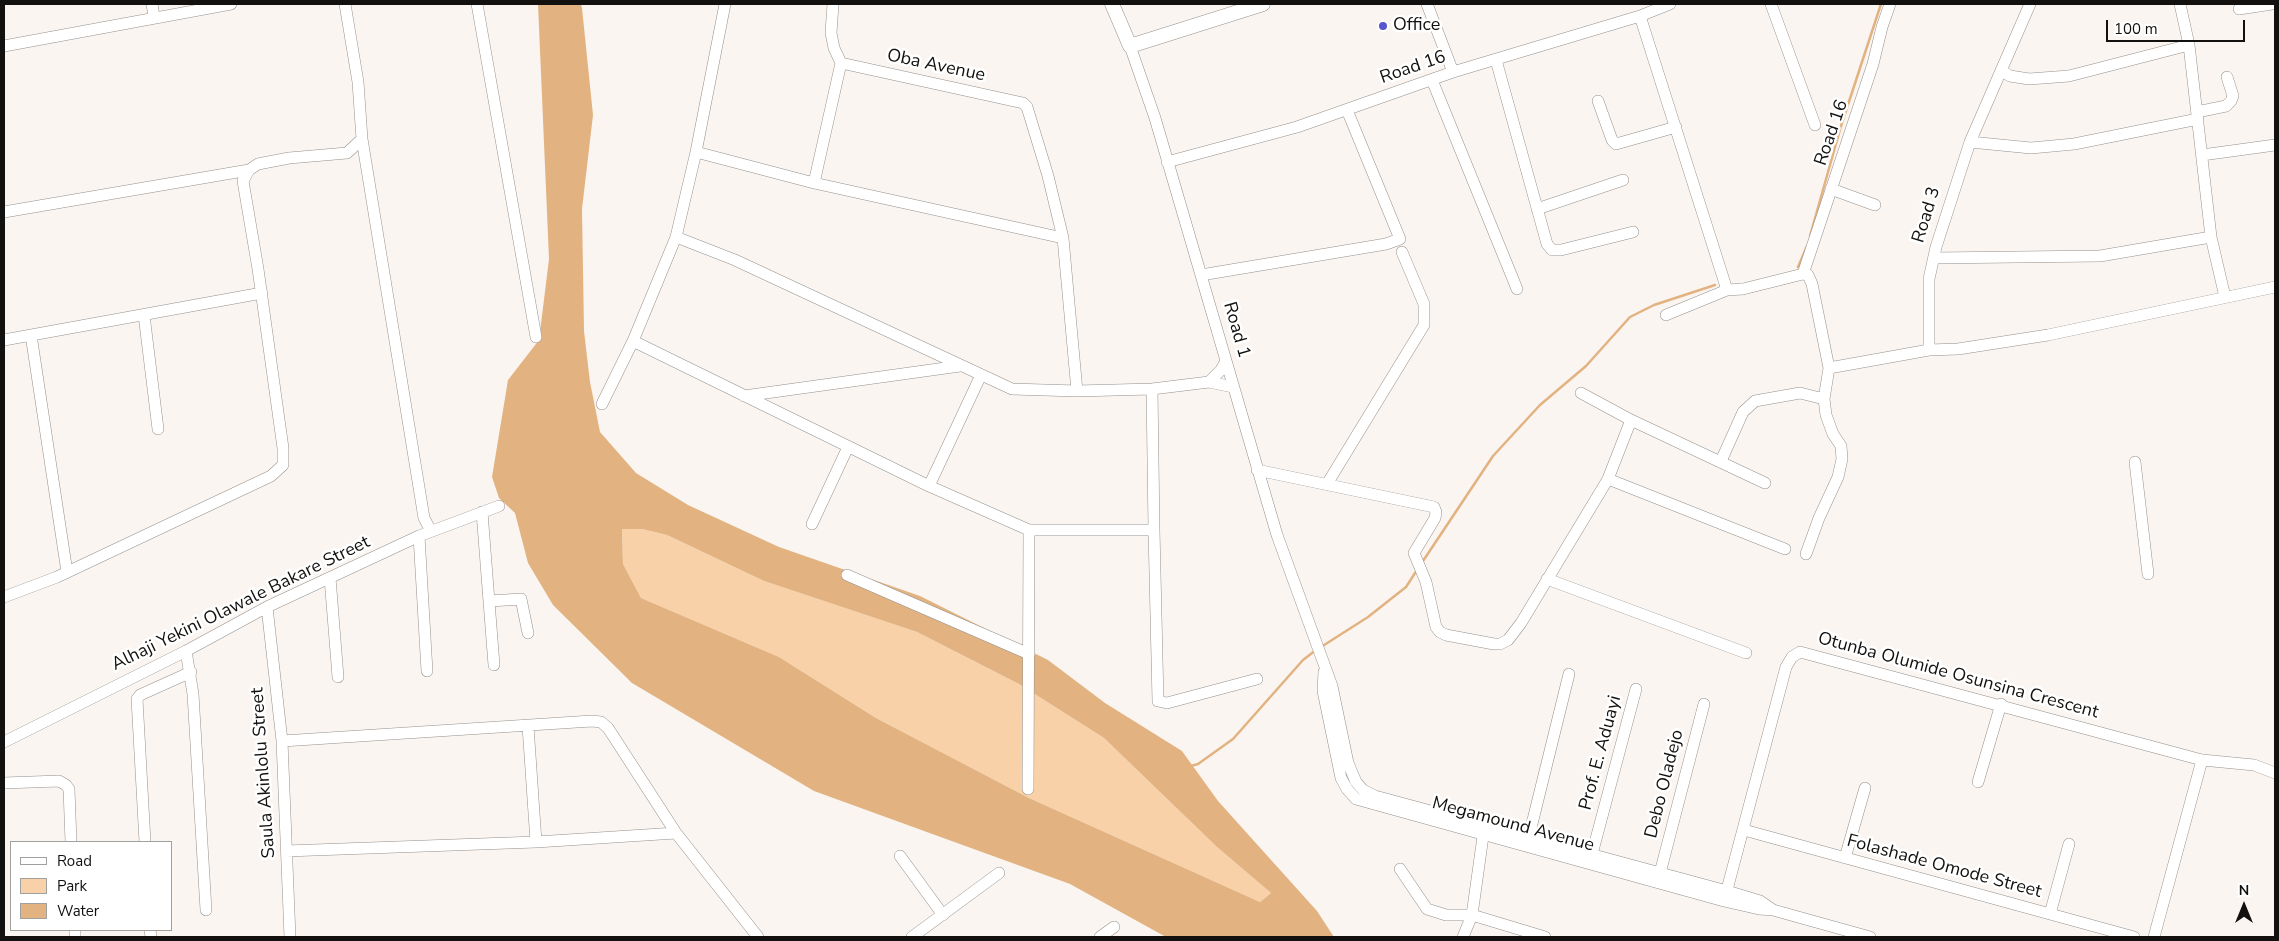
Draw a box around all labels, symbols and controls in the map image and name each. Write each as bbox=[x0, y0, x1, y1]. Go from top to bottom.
scale bar bbox=[2109, 10, 2248, 42]
place label: Office bbox=[1393, 15, 1440, 37]
text: 100 m bbox=[2114, 19, 2158, 39]
marker: Office bbox=[1377, 20, 1389, 32]
street label: Oba Avenue bbox=[885, 45, 987, 87]
street label: Road 16 bbox=[1377, 47, 1449, 89]
street label: Road 16 bbox=[1811, 97, 1853, 169]
street label: Road 3 bbox=[1908, 184, 1946, 246]
street label: Road 1 bbox=[1218, 299, 1254, 361]
street label: Alhaji Yekini Olawale Bakare Street bbox=[108, 532, 374, 676]
street label: Otunba Olumide Osunsina Crescent bbox=[1815, 628, 2101, 724]
street label: Saula Akinlolu Street bbox=[247, 687, 281, 859]
street label: Prof. E. Aduayi bbox=[1575, 693, 1627, 813]
street label: Debo Oladejo bbox=[1641, 728, 1689, 840]
street label: Megamound Avenue bbox=[1429, 793, 1597, 857]
street label: Folashade Omode Street bbox=[1844, 831, 2044, 903]
legend bbox=[10, 841, 172, 931]
text: Road bbox=[57, 851, 92, 871]
text: Park bbox=[57, 876, 87, 896]
north arrow bbox=[2219, 881, 2269, 931]
text: N bbox=[2239, 881, 2249, 900]
text: Water bbox=[57, 901, 99, 921]

